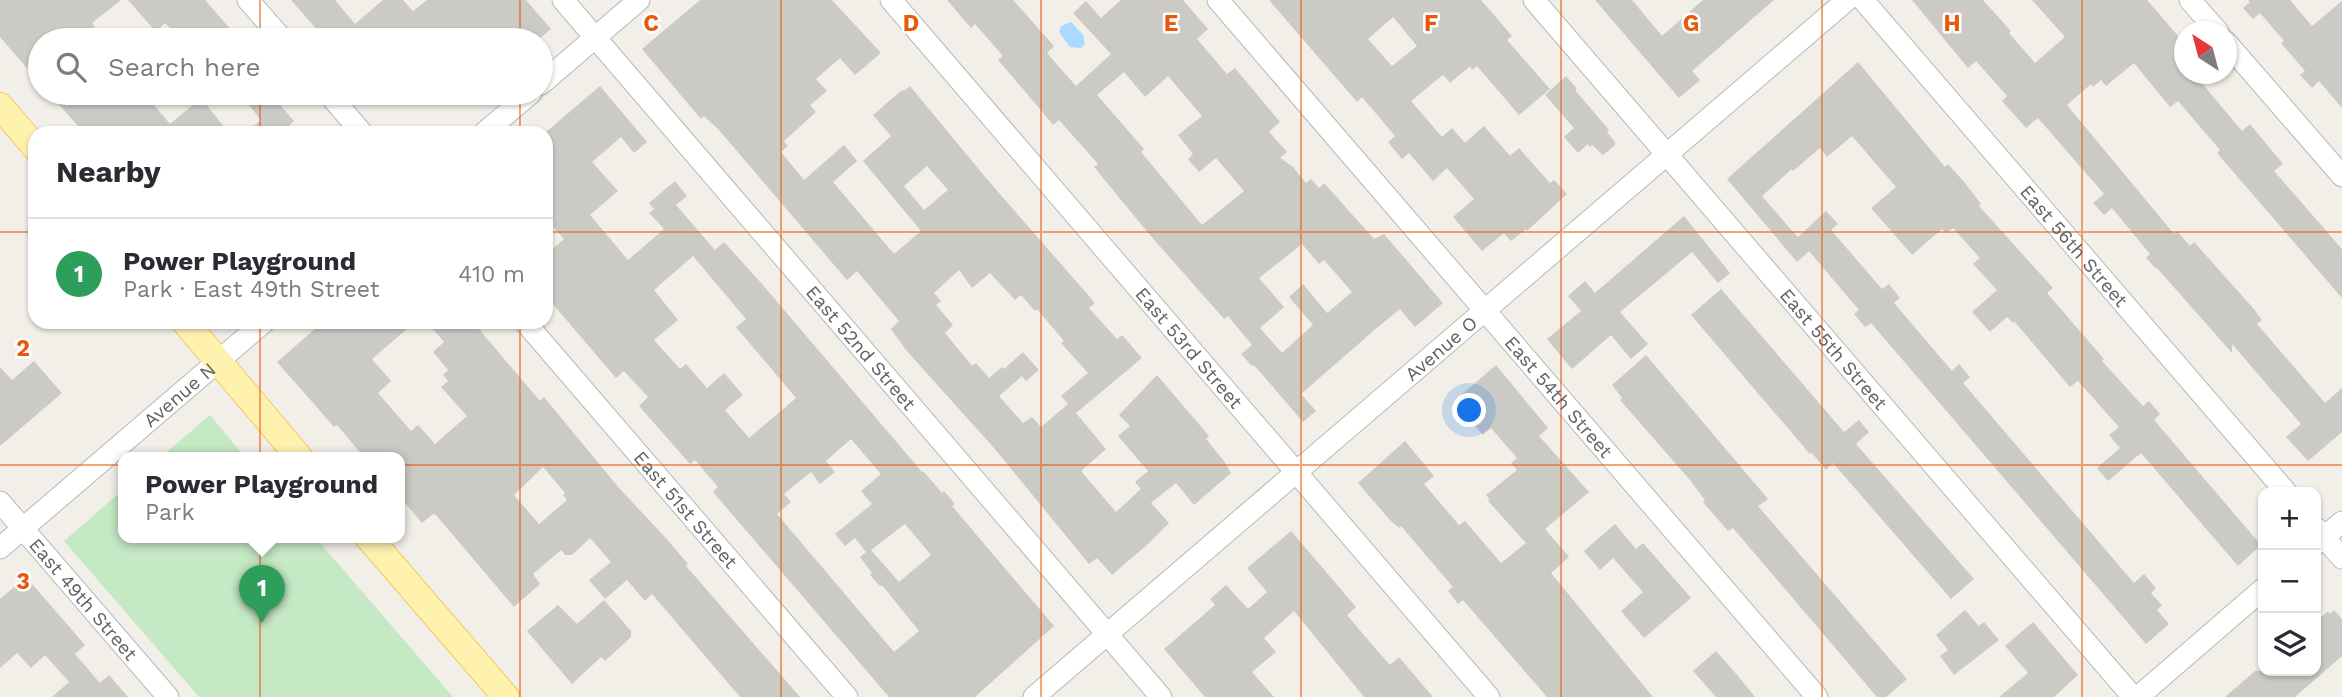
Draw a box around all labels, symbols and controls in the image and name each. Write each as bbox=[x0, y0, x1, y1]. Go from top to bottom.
text: C bbox=[643, 10, 659, 37]
text: D bbox=[903, 10, 919, 37]
text: E bbox=[1164, 10, 1178, 37]
text: F bbox=[1424, 10, 1438, 37]
text: G bbox=[1683, 10, 1699, 37]
text: H bbox=[1943, 10, 1961, 37]
north arrow bbox=[2174, 21, 2237, 84]
search box bbox=[28, 28, 553, 105]
icon: search bbox=[52, 48, 90, 86]
text: Search here bbox=[108, 52, 260, 82]
text: Nearby bbox=[56, 154, 161, 189]
street label: East 56th Street bbox=[2015, 180, 2133, 311]
text: Power Playground bbox=[123, 246, 356, 276]
text: 1 bbox=[74, 261, 84, 288]
text: 410 m bbox=[458, 261, 525, 288]
text: Park · East 49th Street bbox=[123, 276, 379, 303]
street label: East 52nd Street bbox=[801, 281, 921, 415]
street label: East 53rd Street bbox=[1131, 282, 1248, 413]
street label: East 55th Street bbox=[1775, 283, 1892, 414]
street label: Avenue O bbox=[1400, 311, 1482, 385]
street label: East 54th Street bbox=[1500, 331, 1618, 462]
text: 2 bbox=[16, 335, 30, 362]
street label: Avenue N bbox=[138, 357, 220, 432]
your location bbox=[1452, 393, 1486, 427]
street label: East 51st Street bbox=[629, 446, 743, 573]
popup bbox=[118, 452, 405, 543]
text: Power Playground bbox=[145, 469, 378, 499]
map controls bbox=[2258, 487, 2321, 676]
button: + bbox=[2258, 487, 2321, 550]
text: Park bbox=[145, 499, 194, 526]
street label: East 49th Street bbox=[25, 533, 143, 665]
button: − bbox=[2258, 550, 2321, 613]
pin: 1 bbox=[239, 565, 285, 623]
text: 3 bbox=[16, 568, 30, 595]
button: layers bbox=[2258, 613, 2321, 676]

